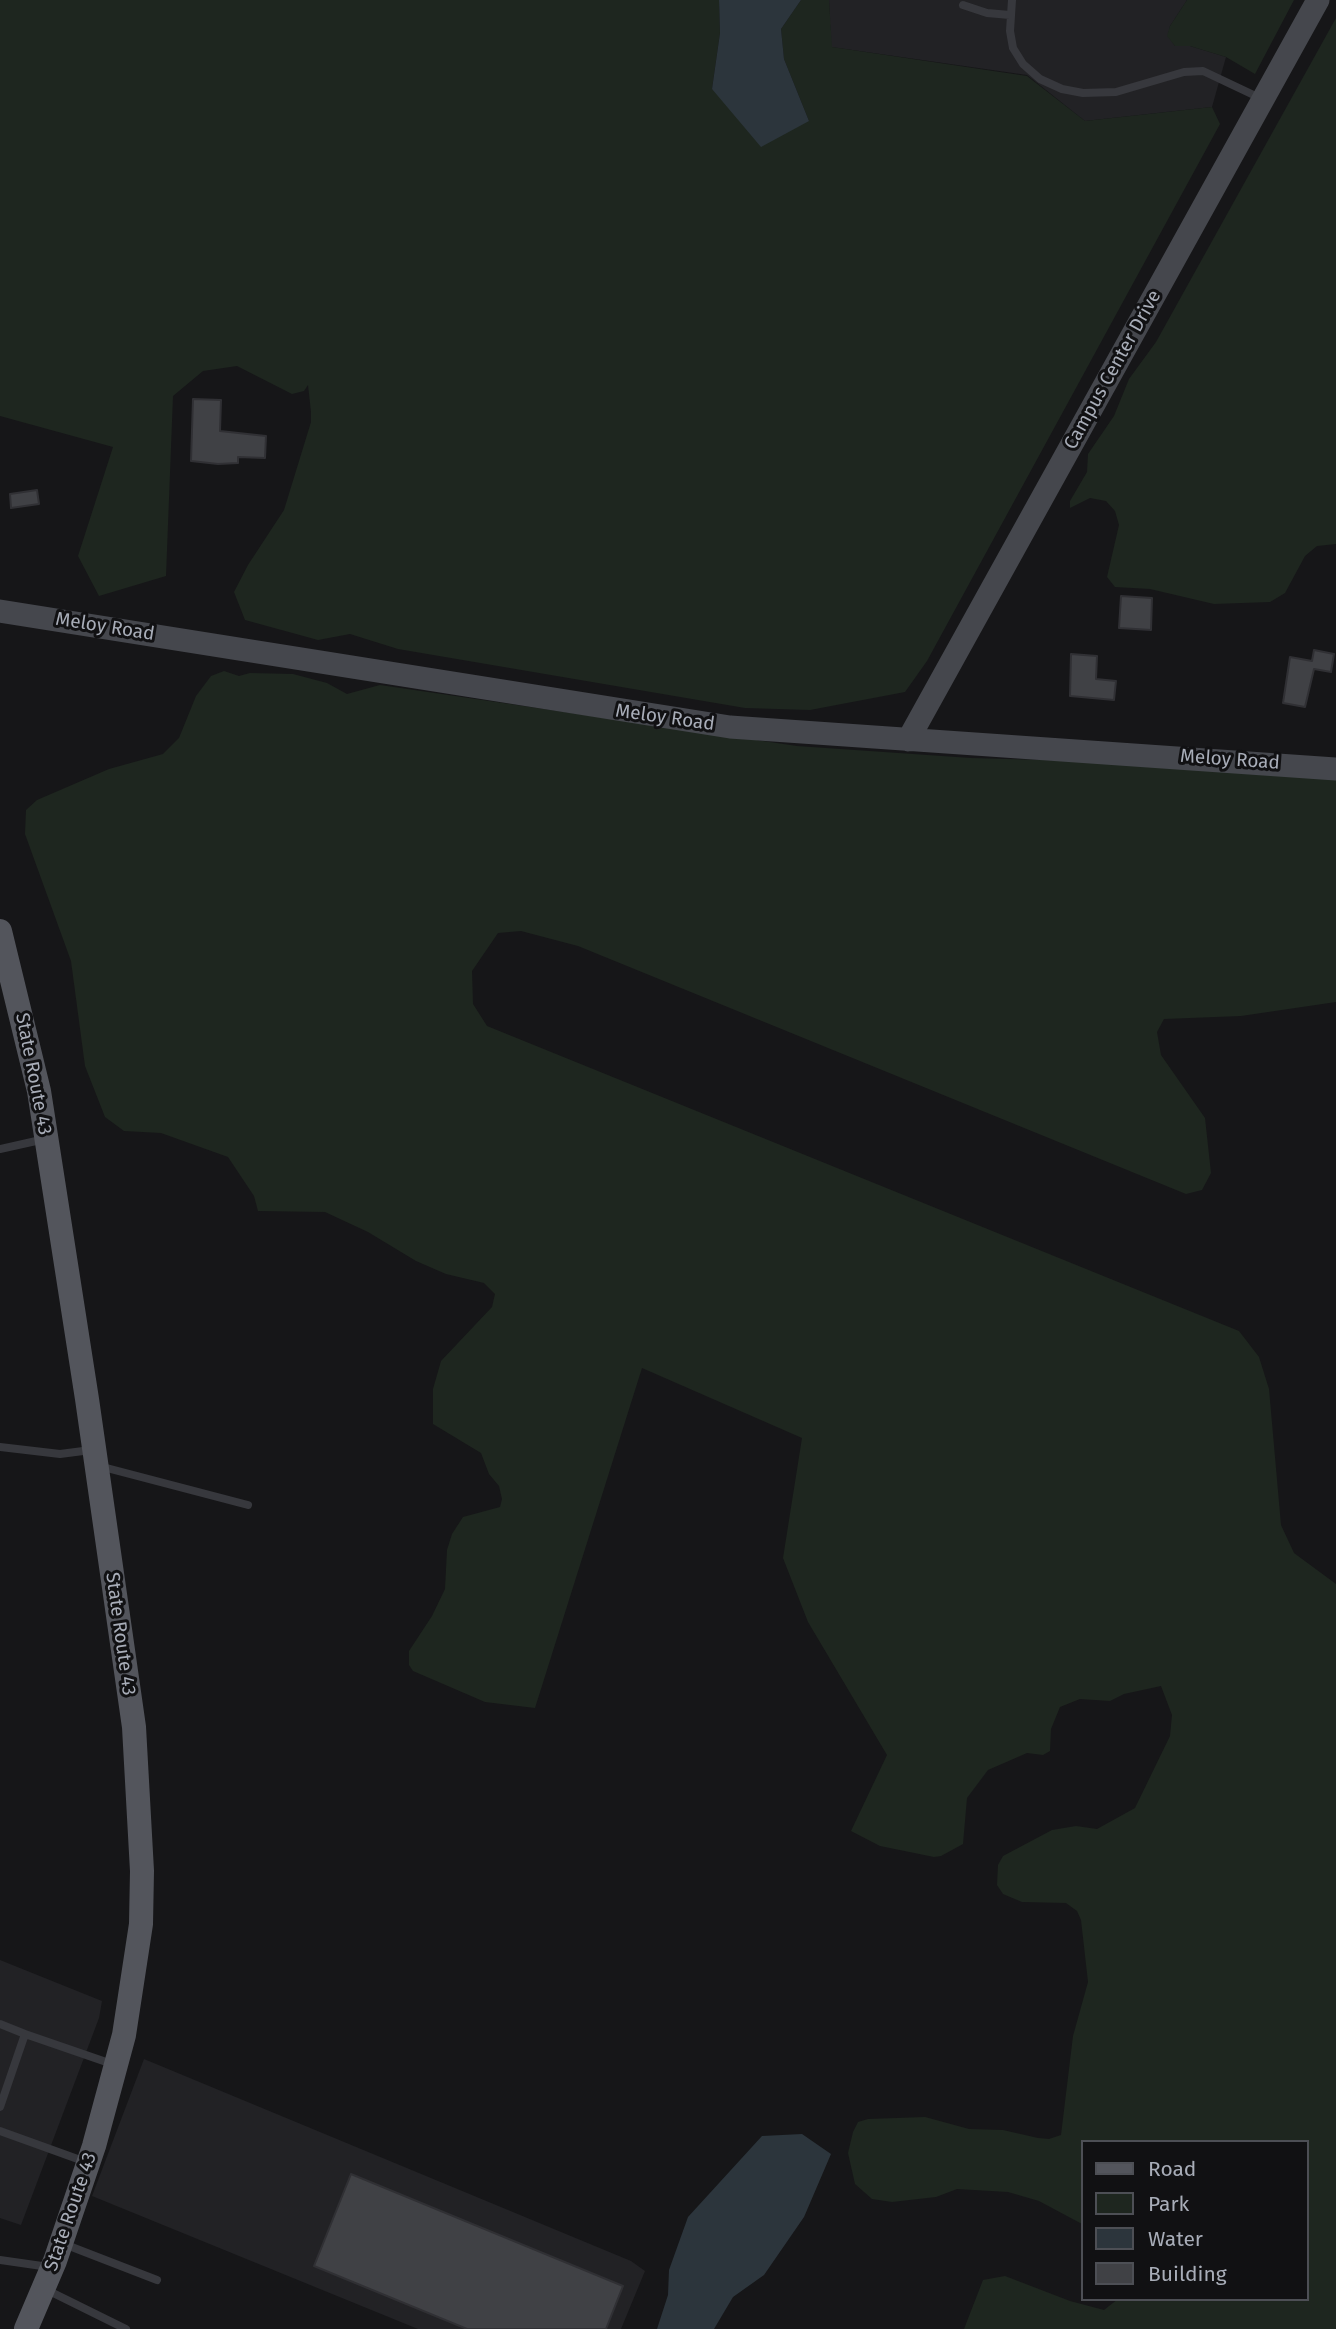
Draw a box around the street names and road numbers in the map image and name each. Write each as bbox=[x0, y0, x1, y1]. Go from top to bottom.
street label: Campus Center Drive bbox=[1060, 286, 1166, 454]
street label: Meloy Road bbox=[54, 608, 156, 646]
street label: Meloy Road bbox=[614, 700, 716, 736]
street label: Meloy Road bbox=[1179, 745, 1281, 775]
street label: State Route 43 bbox=[10, 1011, 56, 1137]
street label: State Route 43 bbox=[100, 1571, 140, 1697]
street label: State Route 43 bbox=[40, 2150, 102, 2274]

